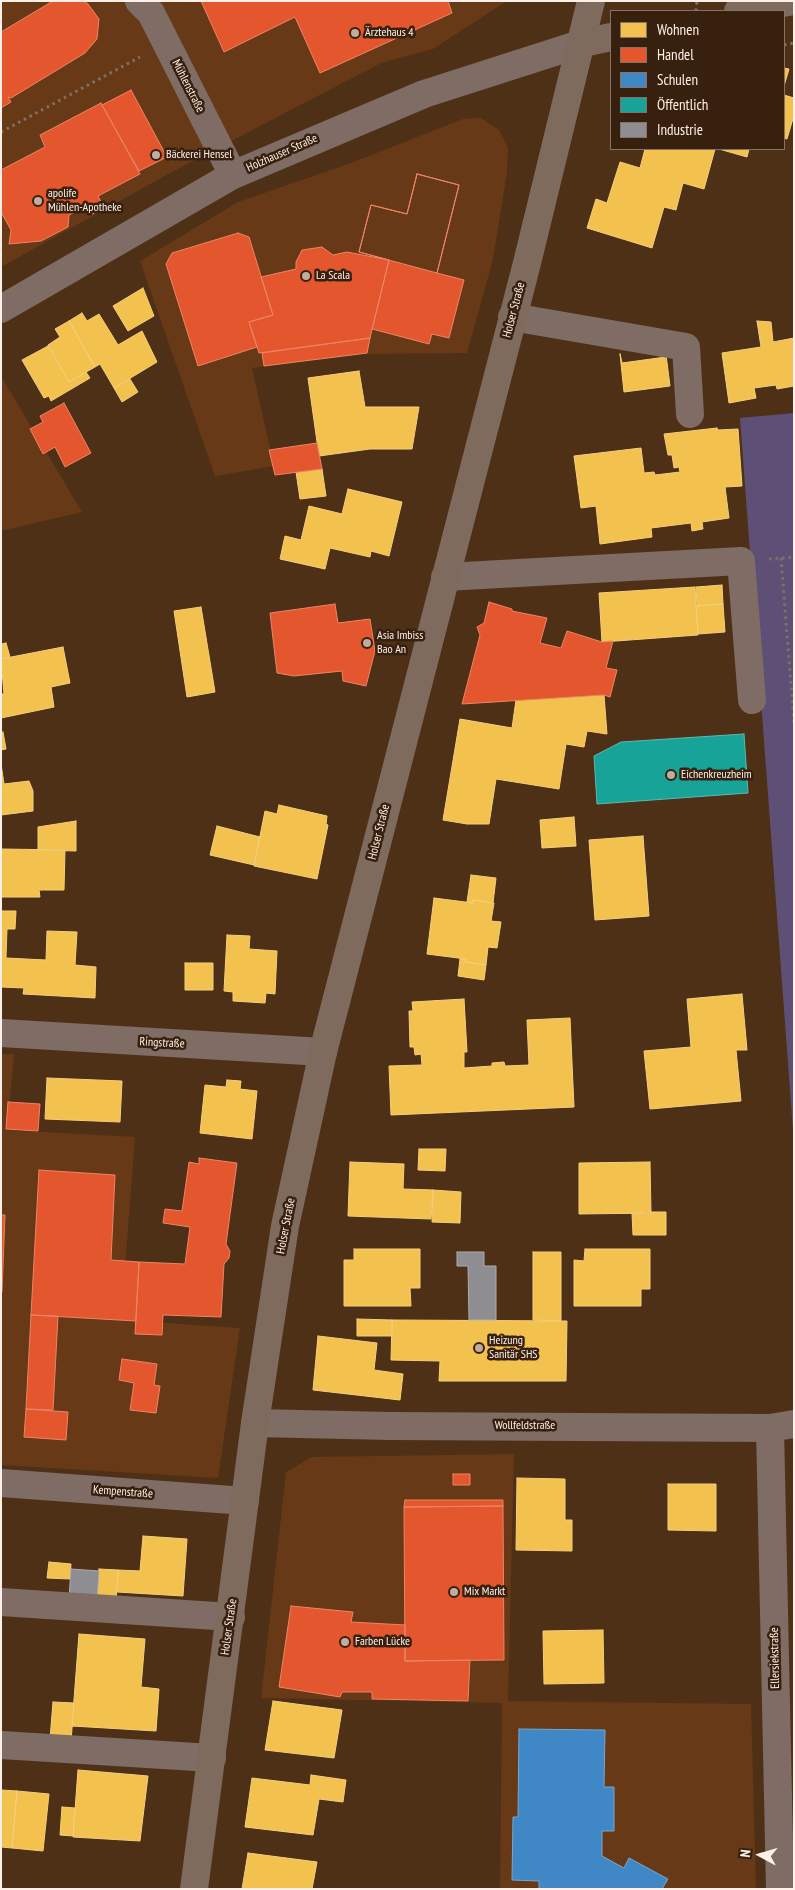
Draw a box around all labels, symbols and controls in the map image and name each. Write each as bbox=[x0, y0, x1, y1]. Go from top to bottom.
legend bbox=[610, 10, 785, 150]
text: Wohnen bbox=[657, 20, 699, 39]
place label: Ärztehaus 4 bbox=[365, 26, 414, 40]
marker: Ärztehaus 4 bbox=[349, 27, 361, 39]
text: Handel bbox=[657, 45, 694, 64]
street label: Mühlenstraße bbox=[169, 57, 207, 115]
text: Schulen bbox=[657, 70, 698, 89]
text: Öffentlich bbox=[657, 95, 708, 114]
text: Industrie bbox=[657, 120, 703, 139]
street label: Holzhauser Straße bbox=[244, 131, 320, 175]
place label: Bäckerei Hensel bbox=[166, 148, 232, 162]
marker: Bäckerei Hensel bbox=[150, 149, 162, 161]
place label: apolife Mühlen-Apotheke bbox=[48, 187, 122, 215]
marker: apolife Mühlen-Apotheke bbox=[32, 195, 44, 207]
place label: La Scala bbox=[316, 269, 350, 283]
marker: La Scala bbox=[300, 270, 312, 282]
street label: Holser Straße bbox=[500, 281, 528, 339]
place label: Asia Imbiss Bao An bbox=[377, 629, 423, 657]
marker: Asia Imbiss Bao An bbox=[361, 637, 373, 649]
place label: Eichenkreuzheim bbox=[681, 768, 752, 782]
marker: Eichenkreuzheim bbox=[665, 769, 677, 781]
street label: Holser Straße bbox=[365, 803, 393, 861]
street label: Ringstraße bbox=[139, 1035, 185, 1051]
street label: Holser Straße bbox=[274, 1197, 298, 1255]
place label: Heizung Sanitär SHS bbox=[489, 1334, 537, 1362]
marker: Heizung Sanitär SHS bbox=[473, 1342, 485, 1354]
street label: Wollfeldstraße bbox=[495, 1419, 555, 1433]
street label: Kempenstraße bbox=[93, 1483, 153, 1501]
place label: Mix Markt bbox=[464, 1585, 505, 1599]
marker: Mix Markt bbox=[448, 1586, 460, 1598]
street label: Holser Straße bbox=[218, 1598, 240, 1656]
street label: Ellersiekstraße bbox=[767, 1627, 783, 1689]
place label: Farben Lücke bbox=[355, 1635, 410, 1649]
marker: Farben Lücke bbox=[339, 1636, 351, 1648]
north arrow bbox=[735, 1830, 785, 1880]
text: N bbox=[736, 1849, 754, 1858]

